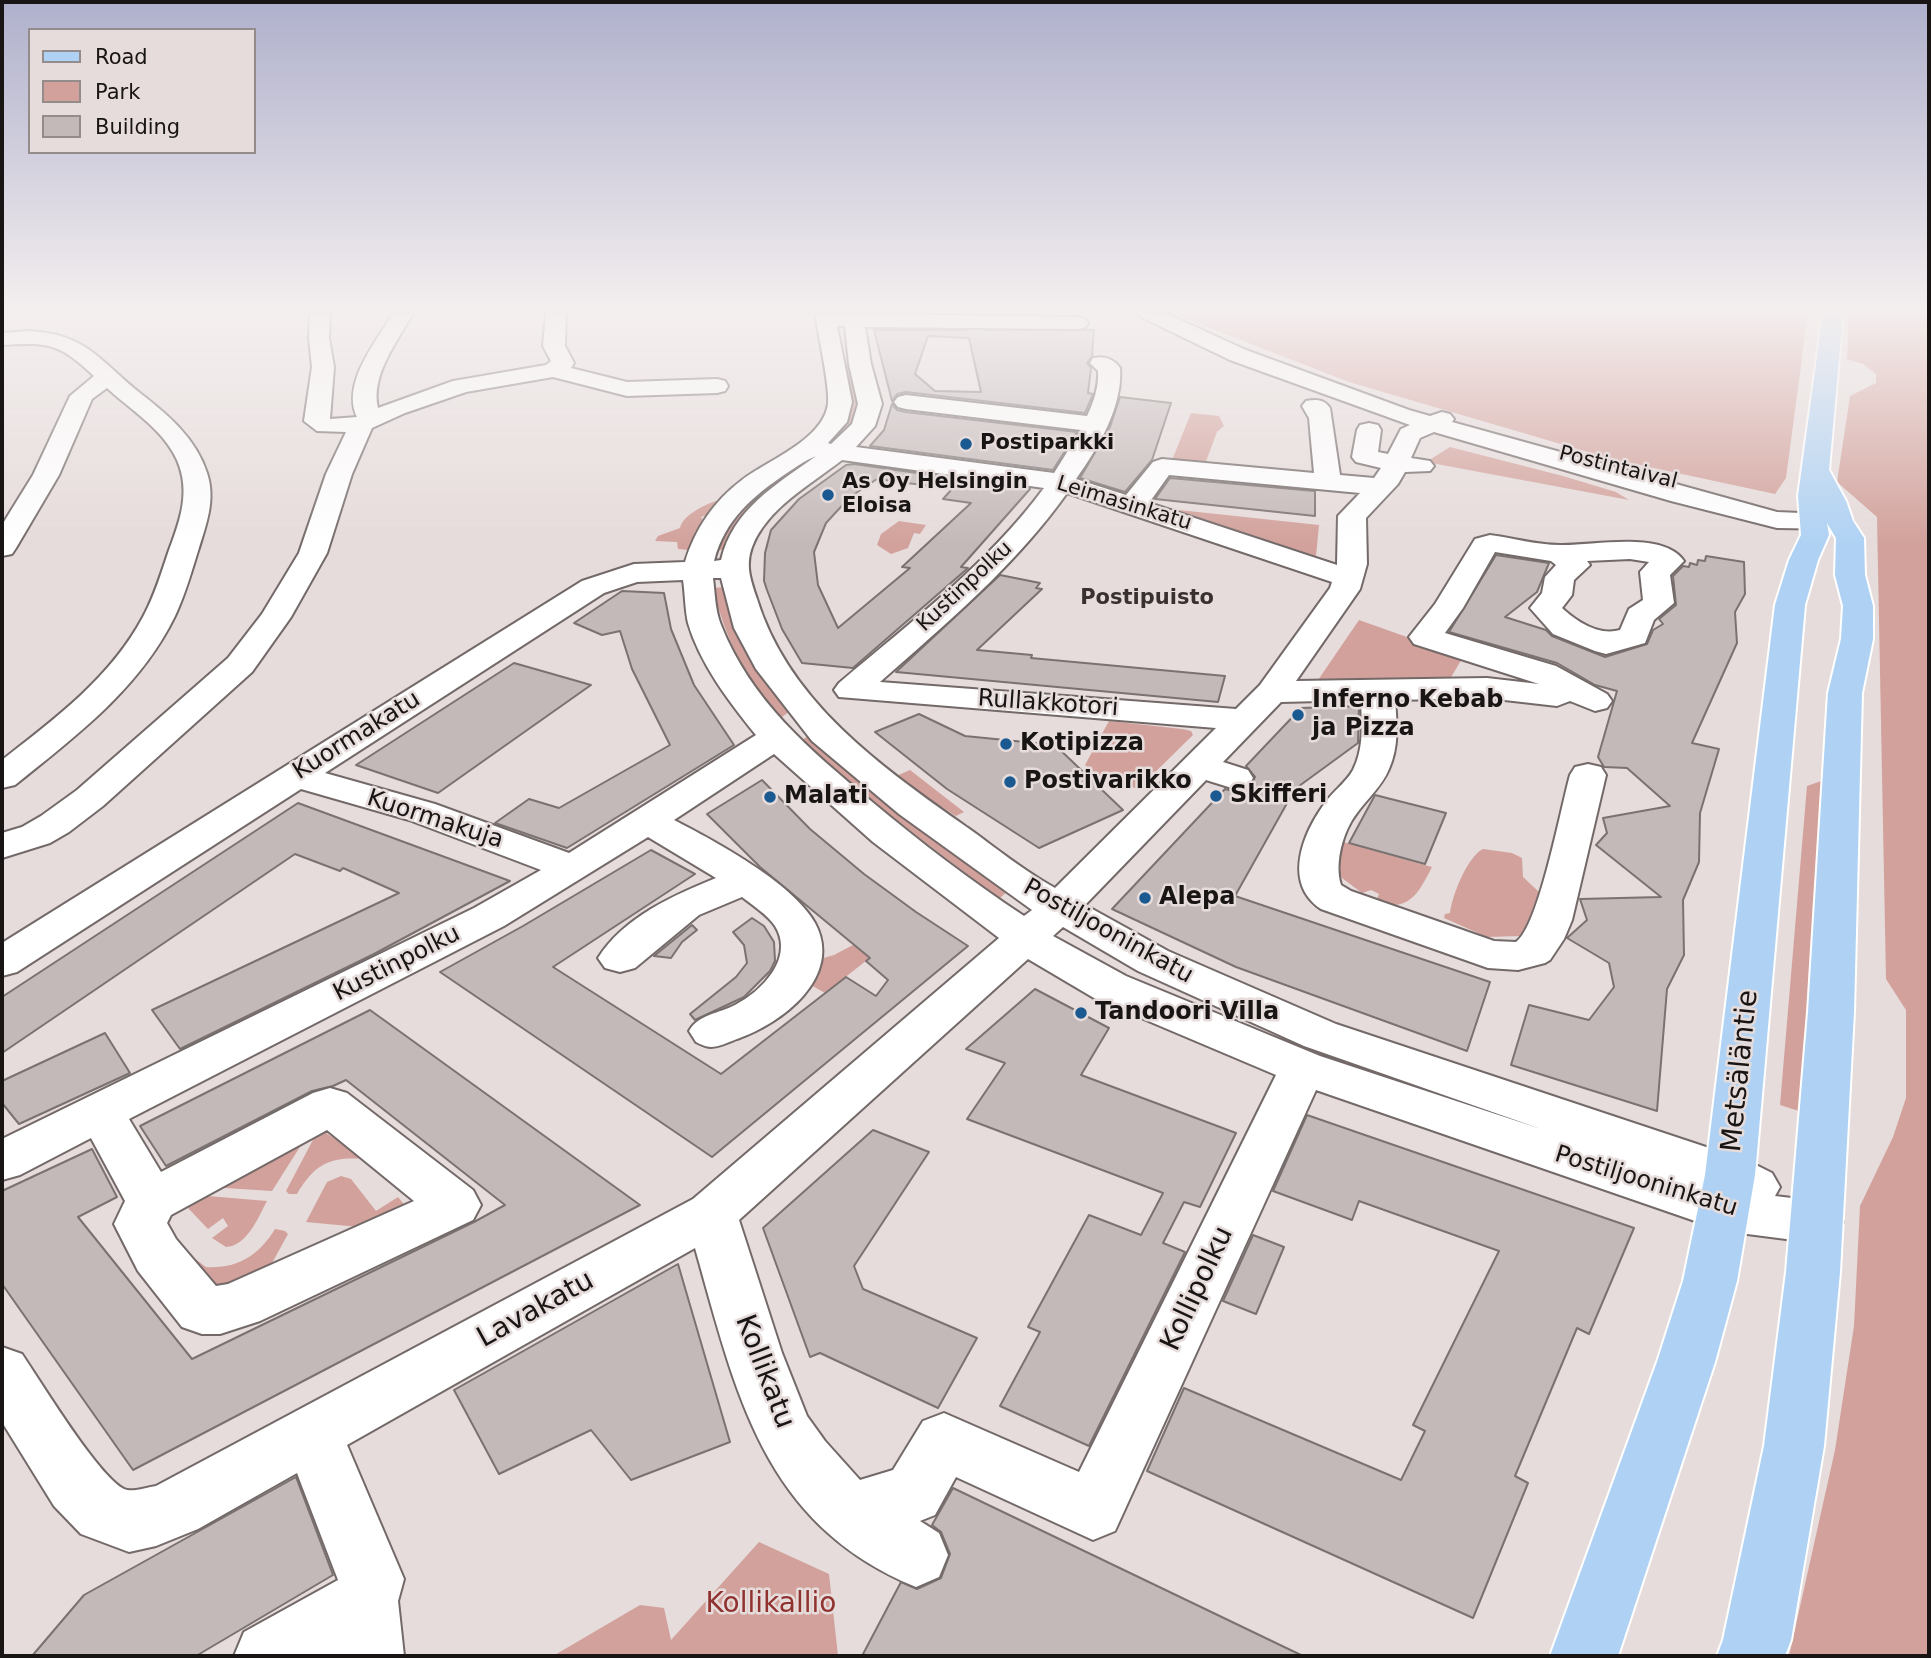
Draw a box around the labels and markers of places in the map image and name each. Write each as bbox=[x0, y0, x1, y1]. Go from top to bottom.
place label: Postiparkki bbox=[980, 431, 1114, 457]
marker: Postiparkki bbox=[958, 436, 974, 452]
place label: As Oy Helsingin Eloisa bbox=[842, 470, 1028, 520]
marker: As Oy Helsingin Eloisa bbox=[820, 487, 836, 503]
place label: Inferno Kebab ja Pizza bbox=[1312, 687, 1504, 743]
marker: Inferno Kebab ja Pizza bbox=[1290, 707, 1306, 723]
place label: Kotipizza bbox=[1020, 730, 1144, 758]
marker: Kotipizza bbox=[998, 736, 1014, 752]
place label: Postivarikko bbox=[1024, 768, 1192, 796]
marker: Postivarikko bbox=[1002, 774, 1018, 790]
place label: Skifferi bbox=[1230, 782, 1327, 810]
place label: Malati bbox=[784, 783, 868, 811]
marker: Skifferi bbox=[1208, 788, 1224, 804]
marker: Malati bbox=[762, 789, 778, 805]
place label: Alepa bbox=[1159, 884, 1235, 912]
marker: Alepa bbox=[1137, 890, 1153, 906]
place label: Tandoori Villa bbox=[1095, 999, 1279, 1027]
marker: Tandoori Villa bbox=[1073, 1005, 1089, 1021]

